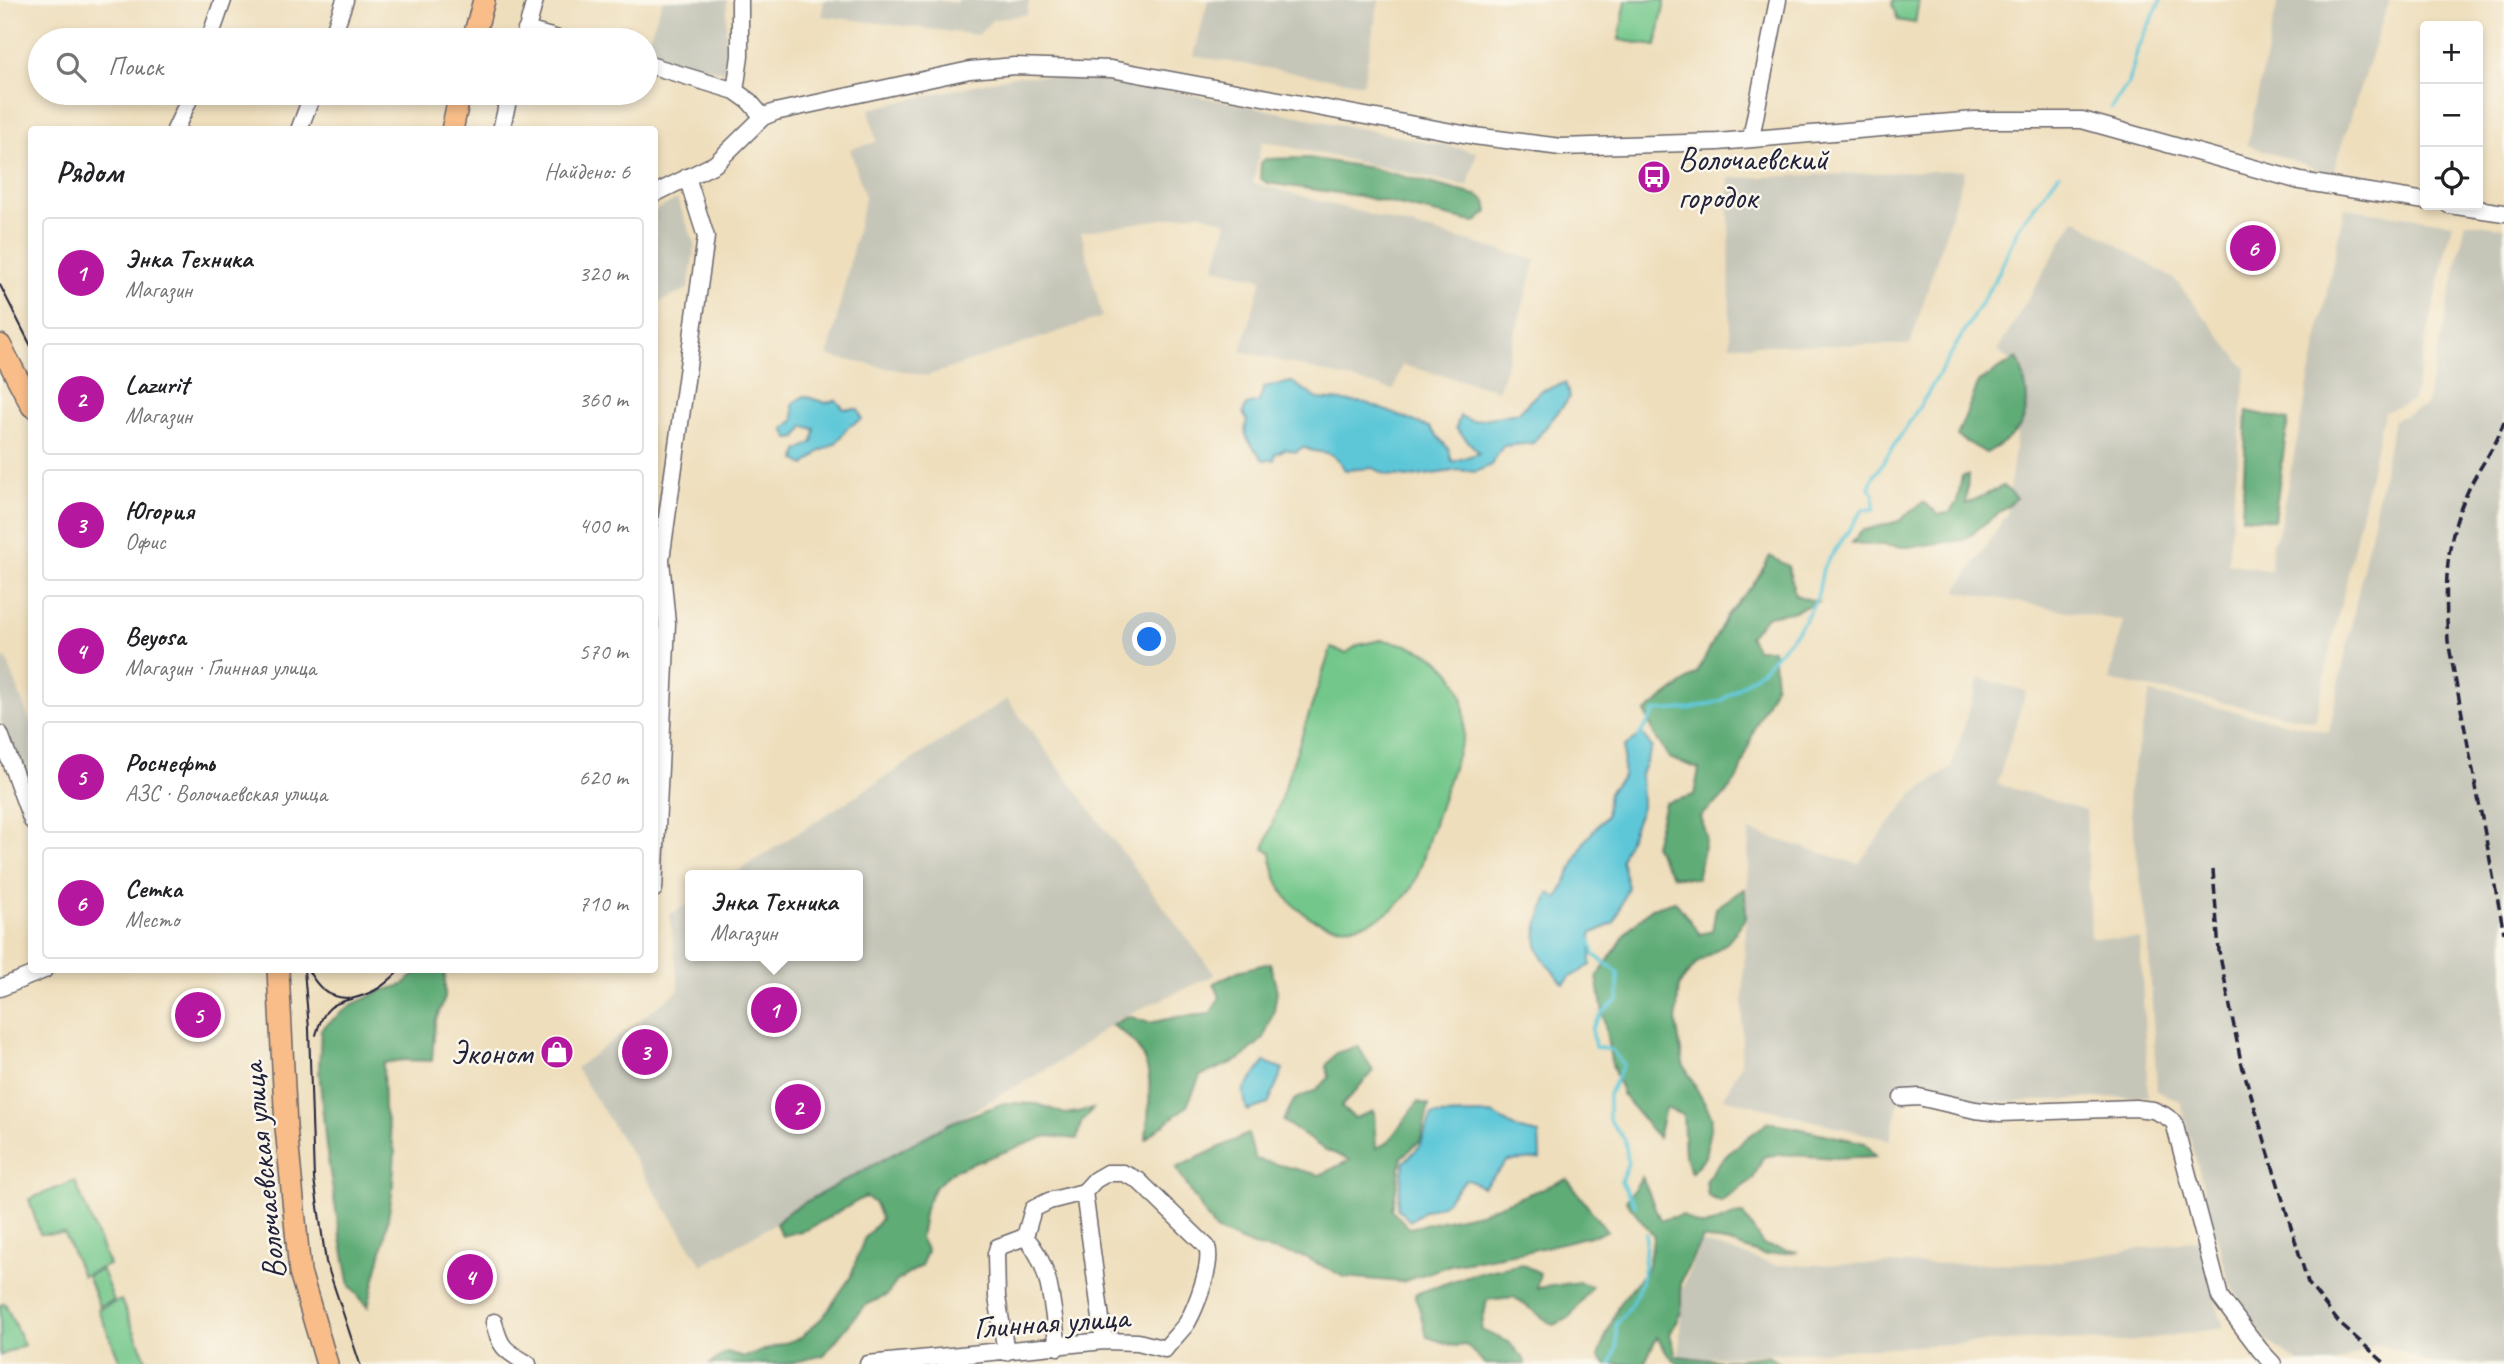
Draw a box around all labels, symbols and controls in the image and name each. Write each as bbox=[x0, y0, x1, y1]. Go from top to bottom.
map controls bbox=[2420, 21, 2483, 210]
button: + bbox=[2420, 21, 2483, 84]
search box bbox=[28, 28, 658, 105]
icon: search bbox=[52, 48, 90, 86]
text: Поиск bbox=[108, 50, 163, 83]
button: − bbox=[2420, 84, 2483, 147]
place label: Волочаевский городок bbox=[1678, 138, 1830, 218]
button: locate bbox=[2420, 147, 2483, 210]
text: Рядом bbox=[56, 153, 123, 191]
text: Найдено: 6 bbox=[544, 157, 630, 186]
bus stop icon: Волочаевский городок bbox=[1635, 158, 1673, 196]
pin: 6 bbox=[2230, 222, 2276, 274]
text: Энка Техника bbox=[125, 242, 252, 275]
text: 1 bbox=[76, 259, 86, 288]
text: 320 m bbox=[579, 259, 628, 288]
text: Магазин bbox=[125, 275, 192, 304]
text: Lazurit bbox=[125, 368, 189, 401]
text: 2 bbox=[76, 385, 86, 414]
text: 360 m bbox=[579, 385, 628, 414]
text: Магазин bbox=[125, 401, 192, 430]
text: Югория bbox=[125, 494, 194, 527]
text: 3 bbox=[76, 511, 86, 540]
text: 400 m bbox=[579, 511, 628, 540]
text: Офис bbox=[125, 527, 165, 556]
text: Beyosa bbox=[125, 620, 186, 653]
your location bbox=[1132, 622, 1166, 656]
text: 4 bbox=[76, 637, 86, 666]
text: 570 m bbox=[579, 637, 628, 666]
text: Магазин · Глинная улица bbox=[125, 653, 316, 682]
text: Роснефть bbox=[125, 746, 215, 779]
text: 5 bbox=[76, 763, 86, 792]
text: 620 m bbox=[579, 763, 628, 792]
text: АЗС · Волочаевская улица bbox=[125, 779, 327, 808]
popup bbox=[685, 870, 863, 961]
text: Сетка bbox=[125, 872, 182, 905]
text: Энка Техника bbox=[710, 885, 838, 918]
text: 6 bbox=[76, 889, 86, 918]
text: 710 m bbox=[579, 889, 628, 918]
text: Место bbox=[125, 905, 179, 934]
text: Магазин bbox=[710, 918, 777, 947]
pin: 1 bbox=[751, 984, 797, 1036]
pin: 5 bbox=[175, 989, 221, 1041]
pin: 3 bbox=[622, 1026, 668, 1078]
place label: Эконом bbox=[450, 1032, 535, 1074]
shop icon: Эконом bbox=[538, 1033, 576, 1071]
street label: Волочаевская улица bbox=[230, 1058, 295, 1281]
pin: 2 bbox=[775, 1081, 821, 1133]
pin: 4 bbox=[447, 1251, 493, 1303]
street label: Глинная улица bbox=[972, 1295, 1133, 1348]

